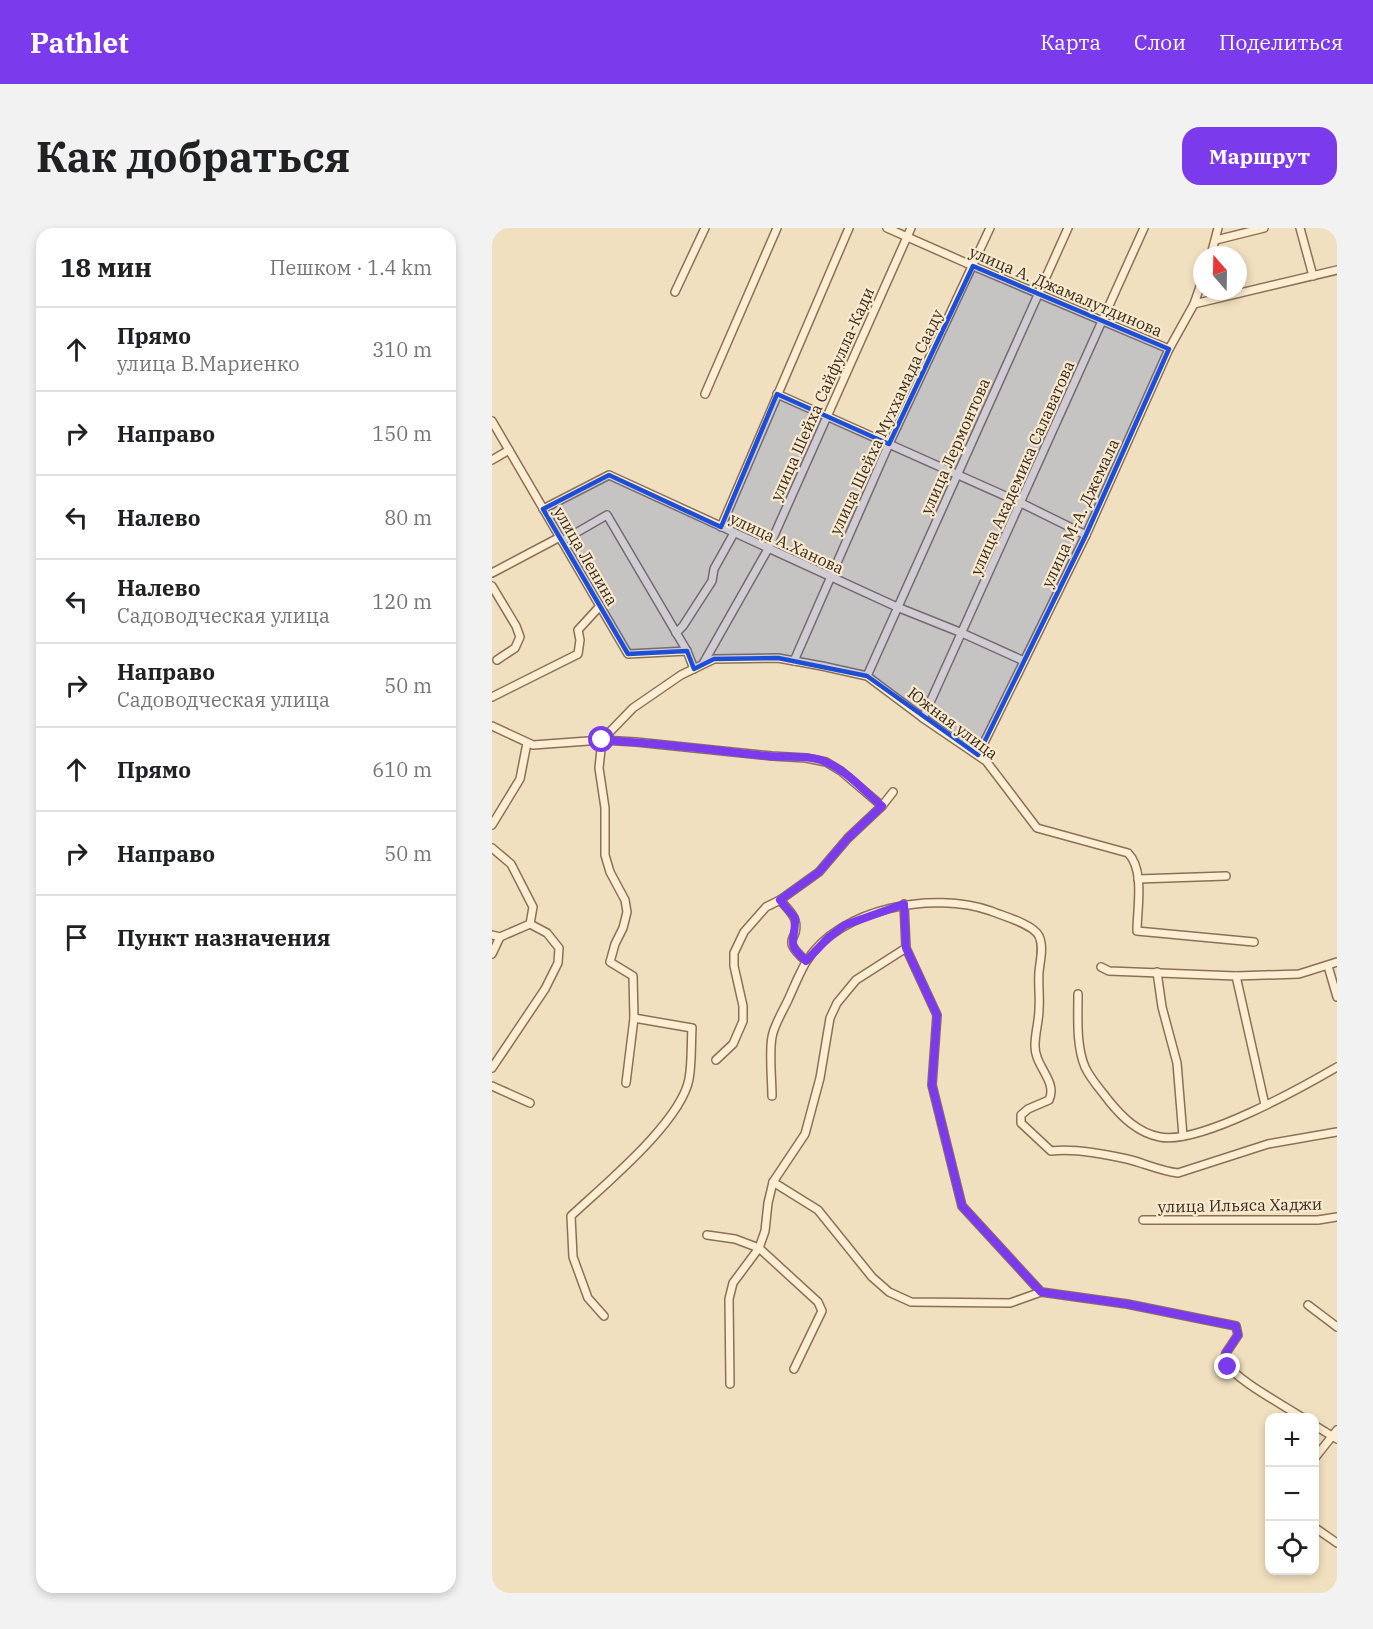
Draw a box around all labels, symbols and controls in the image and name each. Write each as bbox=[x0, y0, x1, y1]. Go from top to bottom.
text: Pathlet bbox=[30, 24, 129, 61]
text: Карта bbox=[1040, 28, 1101, 56]
text: Слои bbox=[1134, 28, 1186, 56]
text: Поделиться bbox=[1219, 28, 1343, 56]
button: Маршрут bbox=[1182, 127, 1337, 185]
text: Как добраться bbox=[36, 129, 350, 184]
street label: улица А. Джамалутдинова bbox=[966, 241, 1166, 341]
north arrow bbox=[1193, 246, 1247, 300]
text: 18 мин bbox=[60, 250, 152, 284]
text: Пешком · 1.4 km bbox=[270, 254, 432, 281]
street label: улица Шейха Сайфулла-Кади bbox=[766, 284, 878, 504]
street label: улица Шейха Муххамада Сааду bbox=[825, 306, 947, 538]
text: Прямо bbox=[117, 321, 191, 350]
icon: ahead bbox=[60, 333, 93, 366]
text: 310 m bbox=[372, 336, 432, 363]
text: улица В.Мариенко bbox=[117, 350, 299, 377]
street label: улица Академика Салаватова bbox=[966, 357, 1079, 578]
street label: улица Лермонтова bbox=[916, 374, 994, 517]
icon: right bbox=[60, 417, 93, 450]
text: Направо bbox=[117, 419, 215, 448]
text: 150 m bbox=[372, 420, 432, 447]
street label: улица М-А. Джемала bbox=[1037, 435, 1123, 591]
icon: left bbox=[60, 501, 93, 534]
text: Налево bbox=[117, 503, 201, 532]
street label: улица Ленина bbox=[550, 503, 623, 609]
text: 80 m bbox=[384, 504, 432, 531]
street label: улица А.Ханова bbox=[727, 508, 847, 578]
text: Налево bbox=[117, 573, 201, 602]
icon: left bbox=[60, 585, 93, 618]
text: 120 m bbox=[372, 588, 432, 615]
text: Садоводческая улица bbox=[117, 602, 330, 629]
text: Направо bbox=[117, 657, 215, 686]
icon: right bbox=[60, 669, 93, 702]
text: 50 m bbox=[384, 672, 432, 699]
street label: Южная улица bbox=[904, 682, 1002, 764]
text: Садоводческая улица bbox=[117, 686, 330, 713]
route start bbox=[588, 726, 614, 752]
icon: ahead bbox=[60, 753, 93, 786]
text: Прямо bbox=[117, 755, 191, 784]
text: 610 m bbox=[372, 756, 432, 783]
icon: right bbox=[60, 837, 93, 870]
text: Направо bbox=[117, 839, 215, 868]
text: 50 m bbox=[384, 840, 432, 867]
icon: arrive bbox=[60, 921, 93, 954]
text: Пункт назначения bbox=[117, 923, 331, 952]
street label: улица Ильяса Хаджи bbox=[1157, 1194, 1323, 1216]
route end bbox=[1214, 1353, 1240, 1379]
map controls bbox=[1265, 1413, 1319, 1575]
button: + bbox=[1265, 1413, 1319, 1467]
button: − bbox=[1265, 1467, 1319, 1521]
button: locate bbox=[1265, 1521, 1319, 1575]

